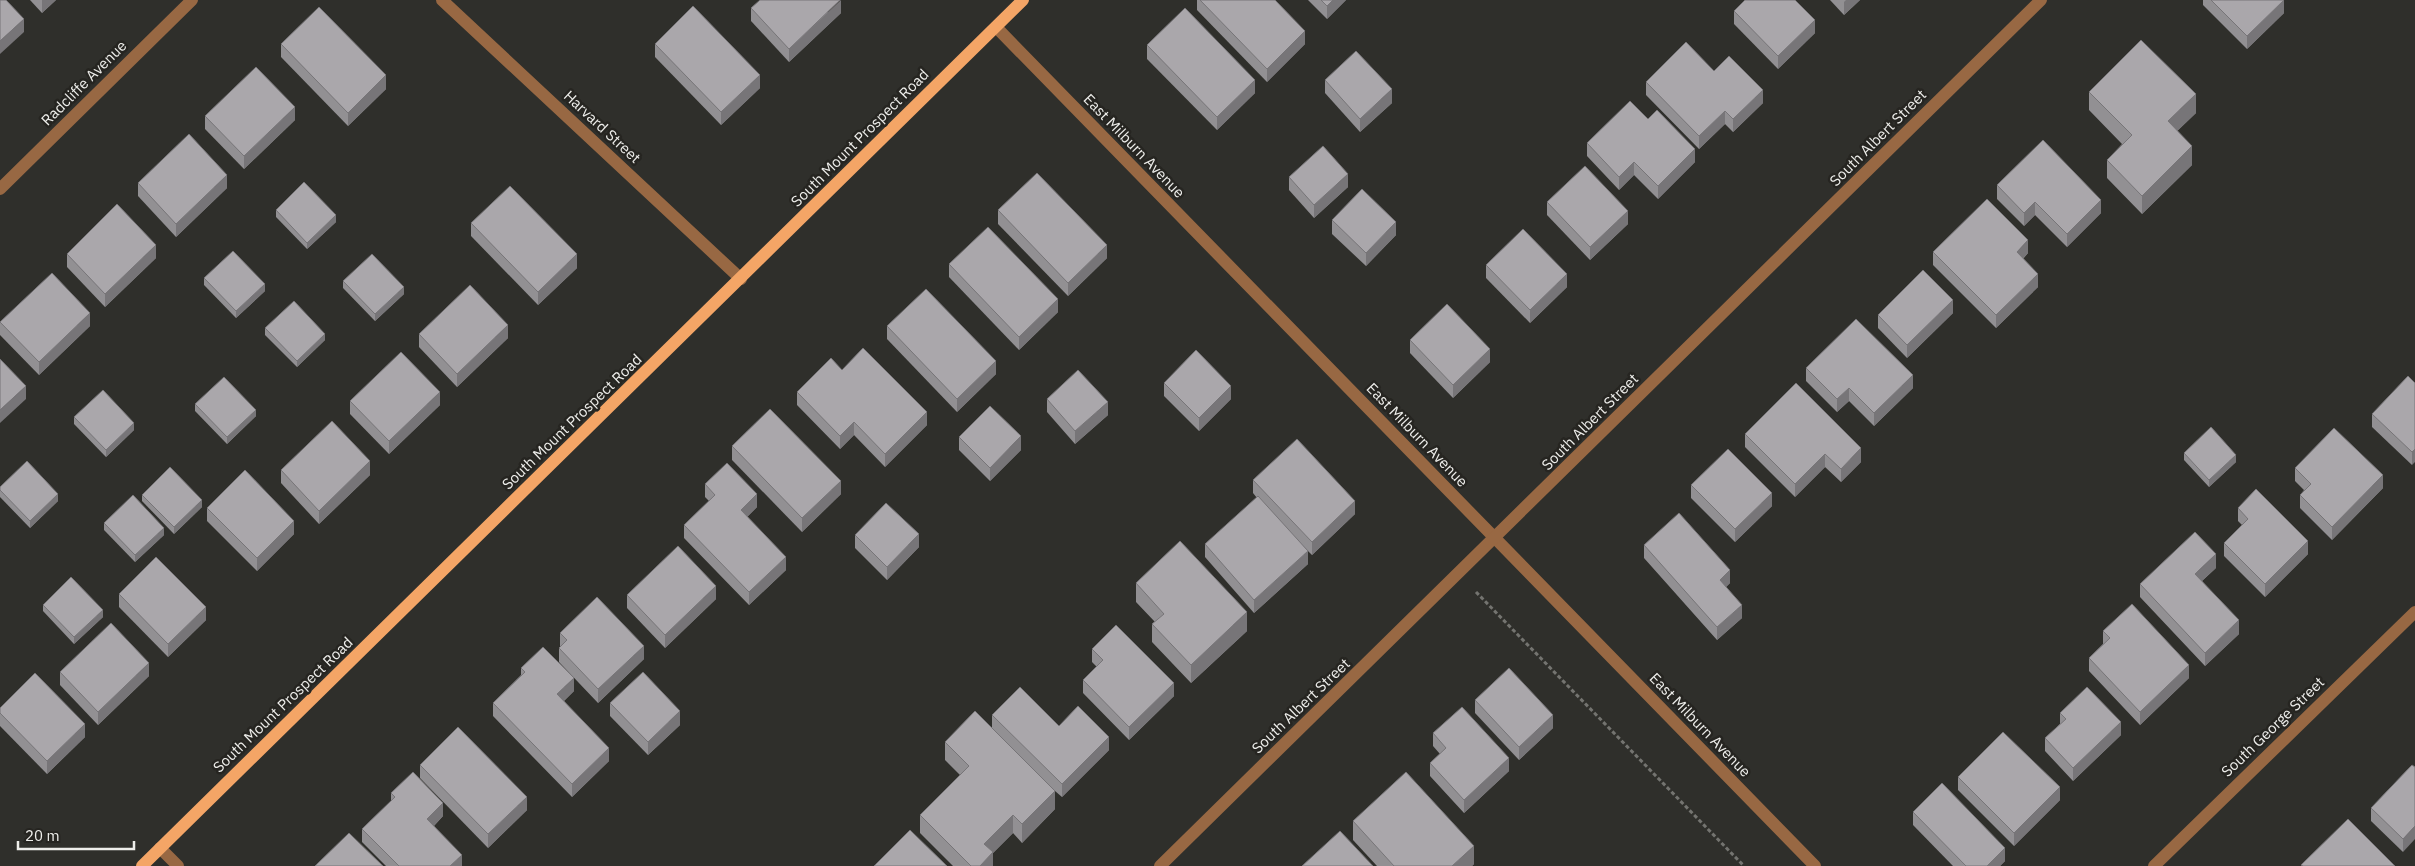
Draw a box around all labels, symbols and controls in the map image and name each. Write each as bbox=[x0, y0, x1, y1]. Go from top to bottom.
street label: Radcliffe Avenue bbox=[37, 36, 130, 129]
street label: South Mount Prospect Road bbox=[787, 65, 933, 211]
street label: South Albert Street bbox=[1825, 85, 1930, 190]
street label: Harvard Street bbox=[560, 86, 645, 167]
street label: East Milburn Avenue bbox=[1080, 90, 1189, 202]
street label: South Mount Prospect Road bbox=[498, 350, 646, 494]
street label: South Albert Street bbox=[1537, 369, 1642, 474]
street label: East Milburn Avenue bbox=[1363, 379, 1472, 491]
street label: South Mount Prospect Road bbox=[209, 633, 357, 777]
street label: South Albert Street bbox=[1248, 654, 1354, 757]
street label: East Milburn Avenue bbox=[1646, 669, 1755, 781]
street label: South George Street bbox=[2217, 673, 2328, 781]
scale bar bbox=[18, 818, 134, 850]
text: 20 m bbox=[25, 826, 60, 845]

